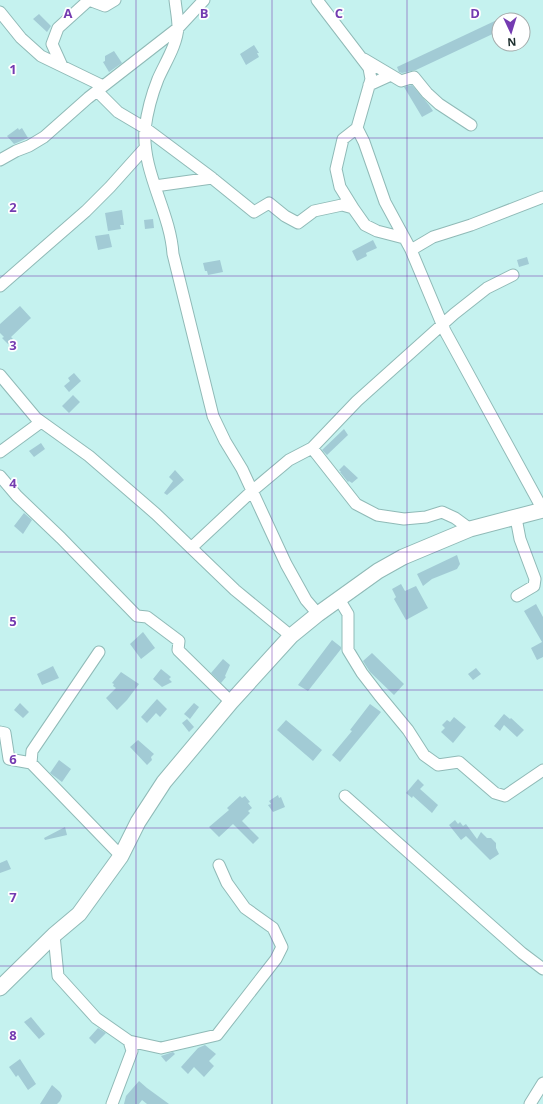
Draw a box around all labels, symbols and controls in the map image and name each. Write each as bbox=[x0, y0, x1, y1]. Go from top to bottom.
text: A bbox=[64, 4, 73, 22]
text: B bbox=[200, 4, 209, 22]
text: C bbox=[335, 4, 343, 22]
text: D bbox=[470, 4, 480, 22]
north arrow bbox=[491, 12, 531, 52]
text: N bbox=[507, 35, 517, 50]
text: 1 bbox=[9, 60, 17, 78]
text: 2 bbox=[9, 198, 17, 216]
text: 3 bbox=[9, 336, 17, 354]
text: 4 bbox=[9, 474, 17, 492]
text: 5 bbox=[9, 612, 17, 630]
text: 6 bbox=[9, 750, 17, 768]
text: 7 bbox=[9, 888, 17, 906]
text: 8 bbox=[9, 1026, 17, 1044]

